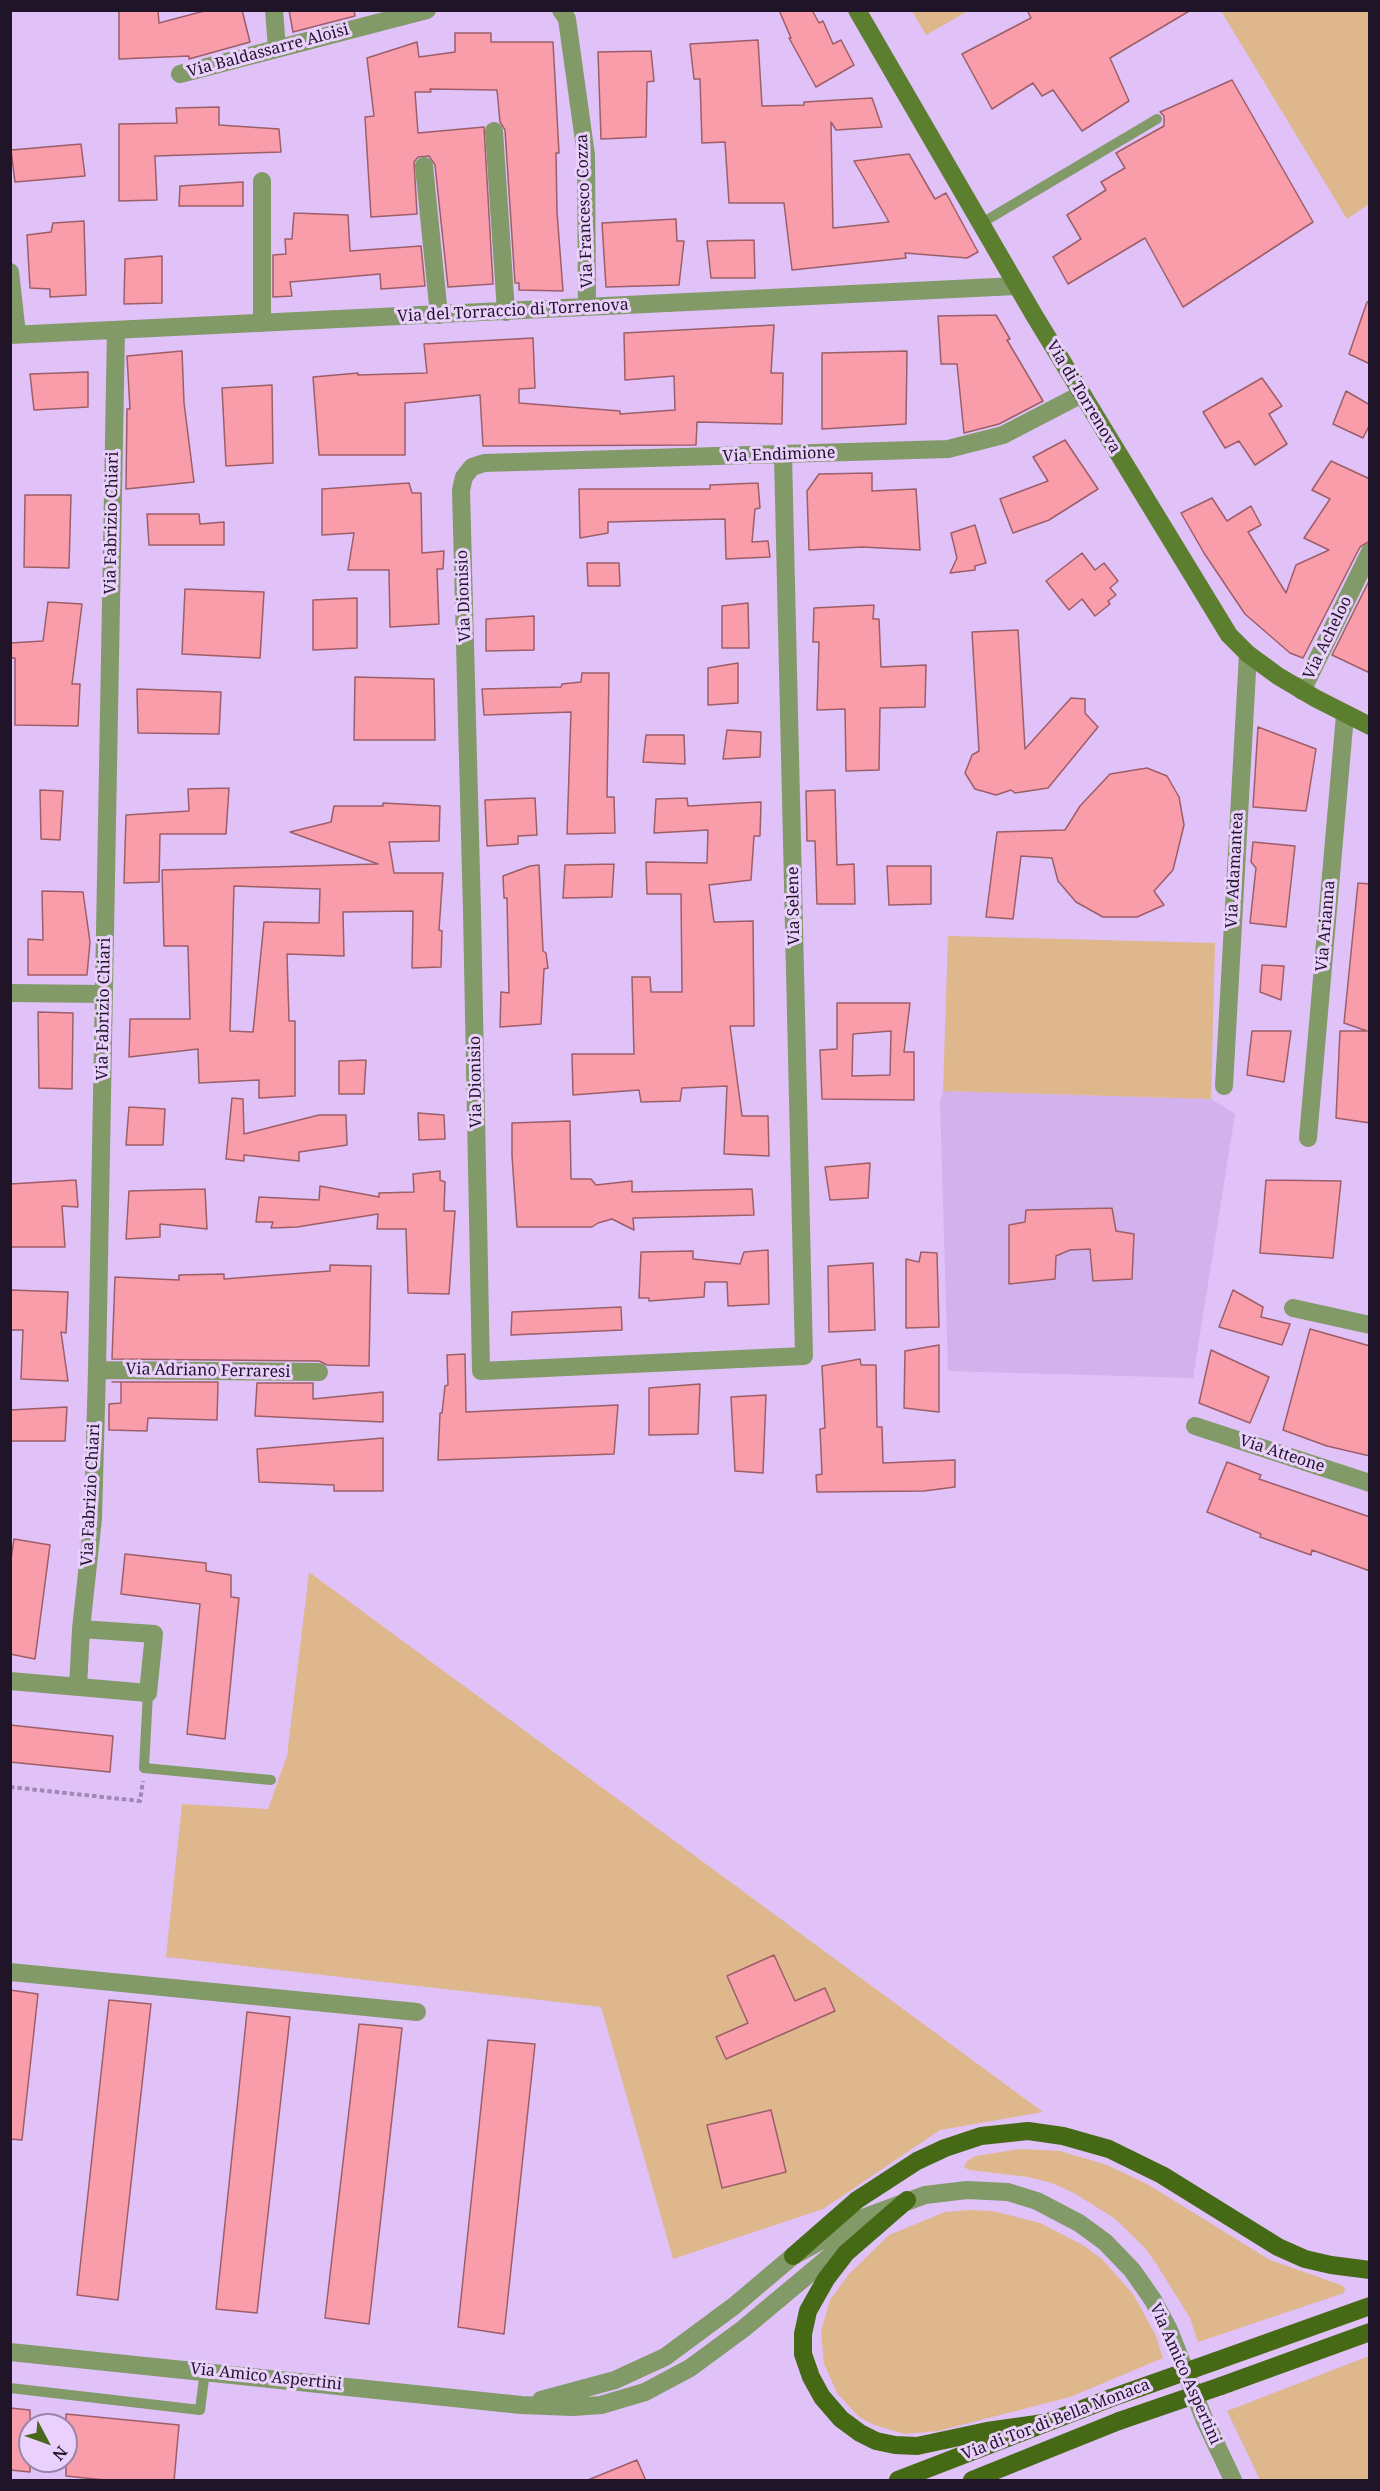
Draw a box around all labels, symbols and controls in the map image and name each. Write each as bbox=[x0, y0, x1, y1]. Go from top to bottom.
street label: Via Baldassarre Aloisi bbox=[185, 20, 351, 82]
street label: Via Francesco Cozza bbox=[573, 134, 597, 288]
street label: Via del Torraccio di Torrenova bbox=[397, 295, 629, 327]
street label: Via di Torrenova bbox=[1042, 337, 1124, 457]
street label: Via Endimione bbox=[722, 443, 836, 467]
street label: Via Fabrizio Chiari bbox=[101, 451, 123, 595]
street label: Via Dionisio bbox=[453, 550, 475, 642]
street label: Via Acheloo bbox=[1300, 593, 1356, 683]
street label: Via Adamantea bbox=[1222, 811, 1248, 929]
street label: Via Selene bbox=[784, 866, 804, 946]
street label: Via Arianna bbox=[1312, 879, 1340, 973]
street label: Via Fabrizio Chiari bbox=[93, 937, 115, 1081]
street label: Via Dionisio bbox=[466, 1036, 486, 1128]
street label: Via Adriano Ferraresi bbox=[125, 1360, 291, 1382]
street label: Via Fabrizio Chiari bbox=[78, 1423, 104, 1567]
street label: Via Atteone bbox=[1237, 1431, 1327, 1477]
street label: Via Amico Aspertini bbox=[1145, 2300, 1225, 2448]
street label: Via Amico Aspertini bbox=[189, 2359, 343, 2395]
street label: Via di Tor di Bella Monaca bbox=[959, 2375, 1153, 2465]
north arrow bbox=[18, 2413, 78, 2473]
text: N bbox=[48, 2442, 73, 2465]

